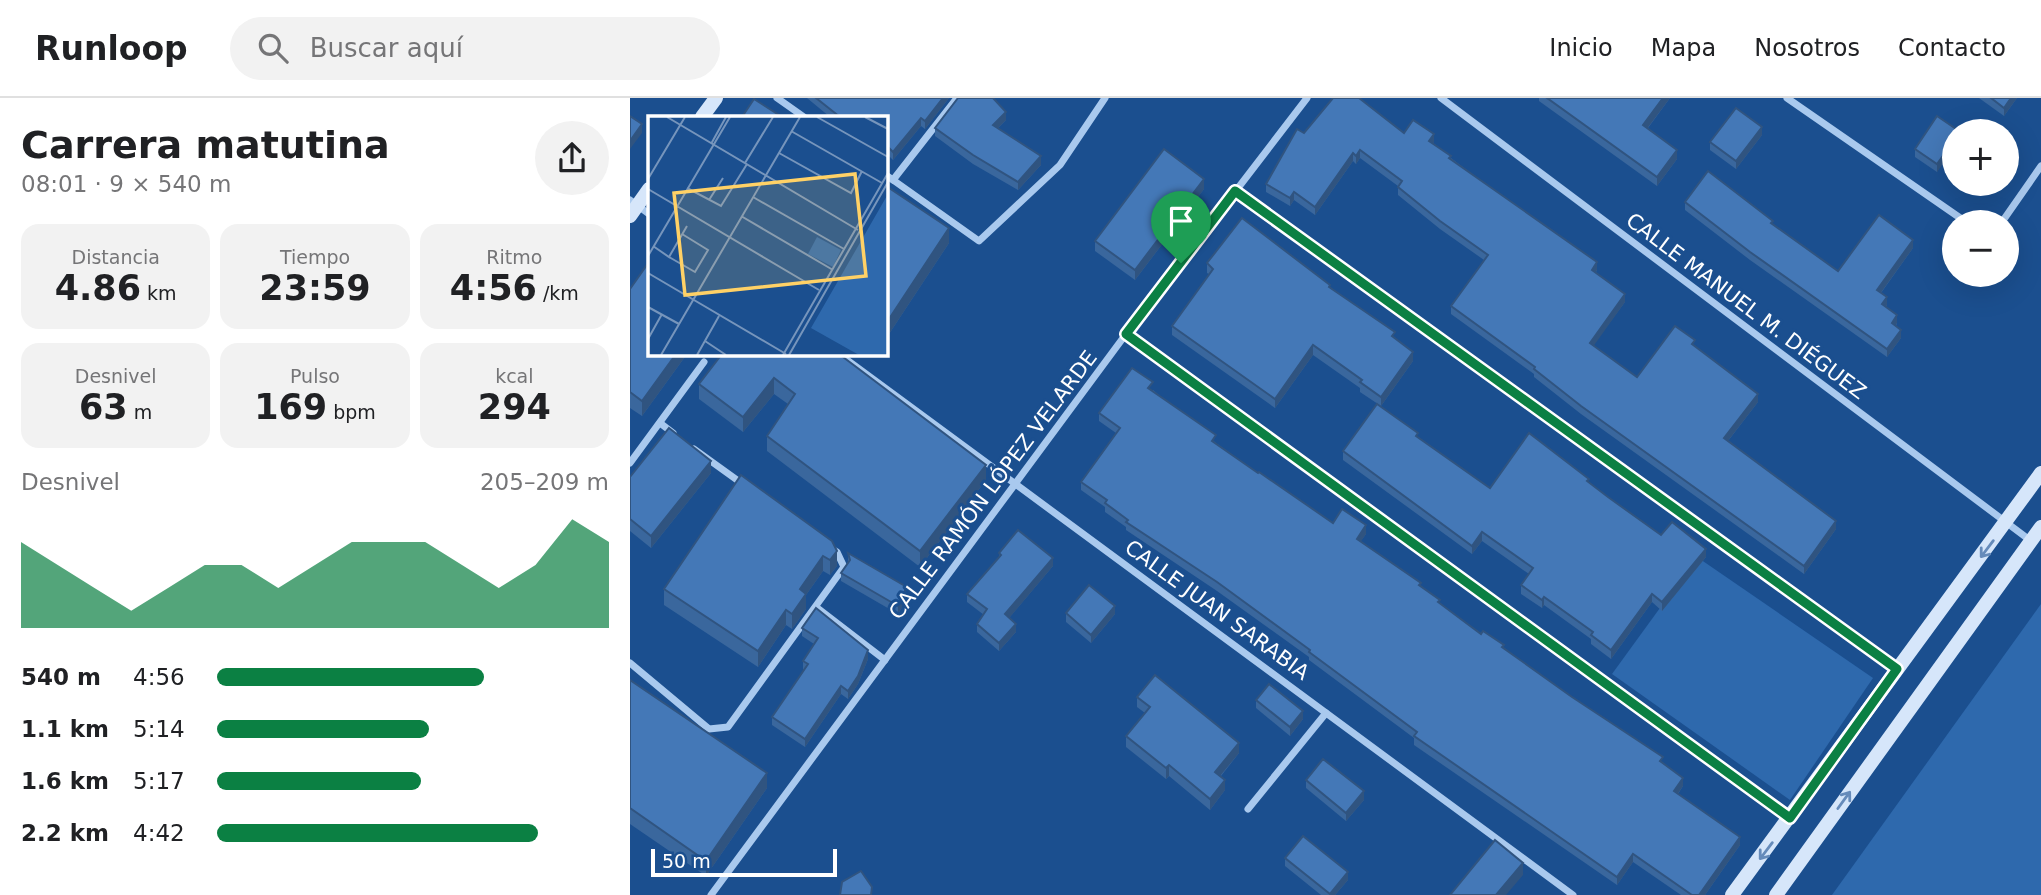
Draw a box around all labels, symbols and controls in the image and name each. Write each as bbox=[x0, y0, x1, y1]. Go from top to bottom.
search box bbox=[230, 17, 720, 80]
text: Runloop bbox=[35, 29, 188, 68]
icon: search bbox=[254, 29, 292, 67]
text: Buscar aquí bbox=[310, 33, 463, 63]
text: Inicio bbox=[1549, 34, 1613, 62]
text: Mapa bbox=[1651, 34, 1716, 62]
text: Nosotros bbox=[1754, 34, 1860, 62]
text: Contacto bbox=[1898, 34, 2006, 62]
inset map bbox=[648, 116, 887, 355]
map controls bbox=[1942, 119, 2019, 287]
button: + bbox=[1942, 119, 2019, 196]
button: share bbox=[535, 121, 609, 195]
text: Carrera matutina bbox=[21, 123, 390, 167]
text: 08:01 · 9 × 540 m bbox=[21, 171, 231, 197]
pin bbox=[1151, 191, 1211, 263]
icon: arrive bbox=[1162, 202, 1200, 240]
street label: CALLE MANUEL M. DIÉGUEZ bbox=[1621, 207, 1871, 404]
button: − bbox=[1942, 210, 2019, 287]
text: Distancia bbox=[72, 246, 160, 268]
text: Tiempo bbox=[280, 246, 350, 268]
text: Ritmo bbox=[486, 246, 542, 268]
text: 4.86 bbox=[55, 268, 141, 308]
text: 23:59 bbox=[259, 268, 371, 308]
text: 4:56 bbox=[450, 268, 537, 308]
text: km bbox=[141, 282, 177, 304]
text: /km bbox=[537, 282, 579, 304]
street label: CALLE RAMÓN LÓPEZ VELARDE bbox=[883, 345, 1102, 624]
text: Desnivel bbox=[75, 365, 157, 387]
text: Pulso bbox=[290, 365, 340, 387]
text: kcal bbox=[495, 365, 534, 387]
text: 63 bbox=[79, 387, 128, 427]
text: 169 bbox=[254, 387, 327, 427]
text: 294 bbox=[478, 387, 551, 427]
text: m bbox=[128, 401, 152, 423]
text: bpm bbox=[327, 401, 376, 423]
text: Desnivel bbox=[21, 469, 120, 495]
text: 205–209 m bbox=[480, 469, 609, 495]
street label: CALLE JUAN SARABIA bbox=[1120, 535, 1314, 685]
one-way arrow bbox=[1979, 539, 1994, 558]
text: 540 m bbox=[21, 664, 101, 690]
text: 4:56 bbox=[133, 664, 185, 690]
text: 1.1 km bbox=[21, 716, 109, 742]
text: 5:14 bbox=[133, 716, 185, 742]
text: 1.6 km bbox=[21, 768, 109, 794]
text: 5:17 bbox=[133, 768, 185, 794]
one-way arrow bbox=[1837, 791, 1851, 810]
text: 2.2 km bbox=[21, 820, 109, 846]
text: 4:42 bbox=[133, 820, 185, 846]
one-way arrow bbox=[1758, 841, 1773, 860]
scale bar bbox=[651, 846, 836, 878]
text: 50 m bbox=[662, 850, 711, 872]

